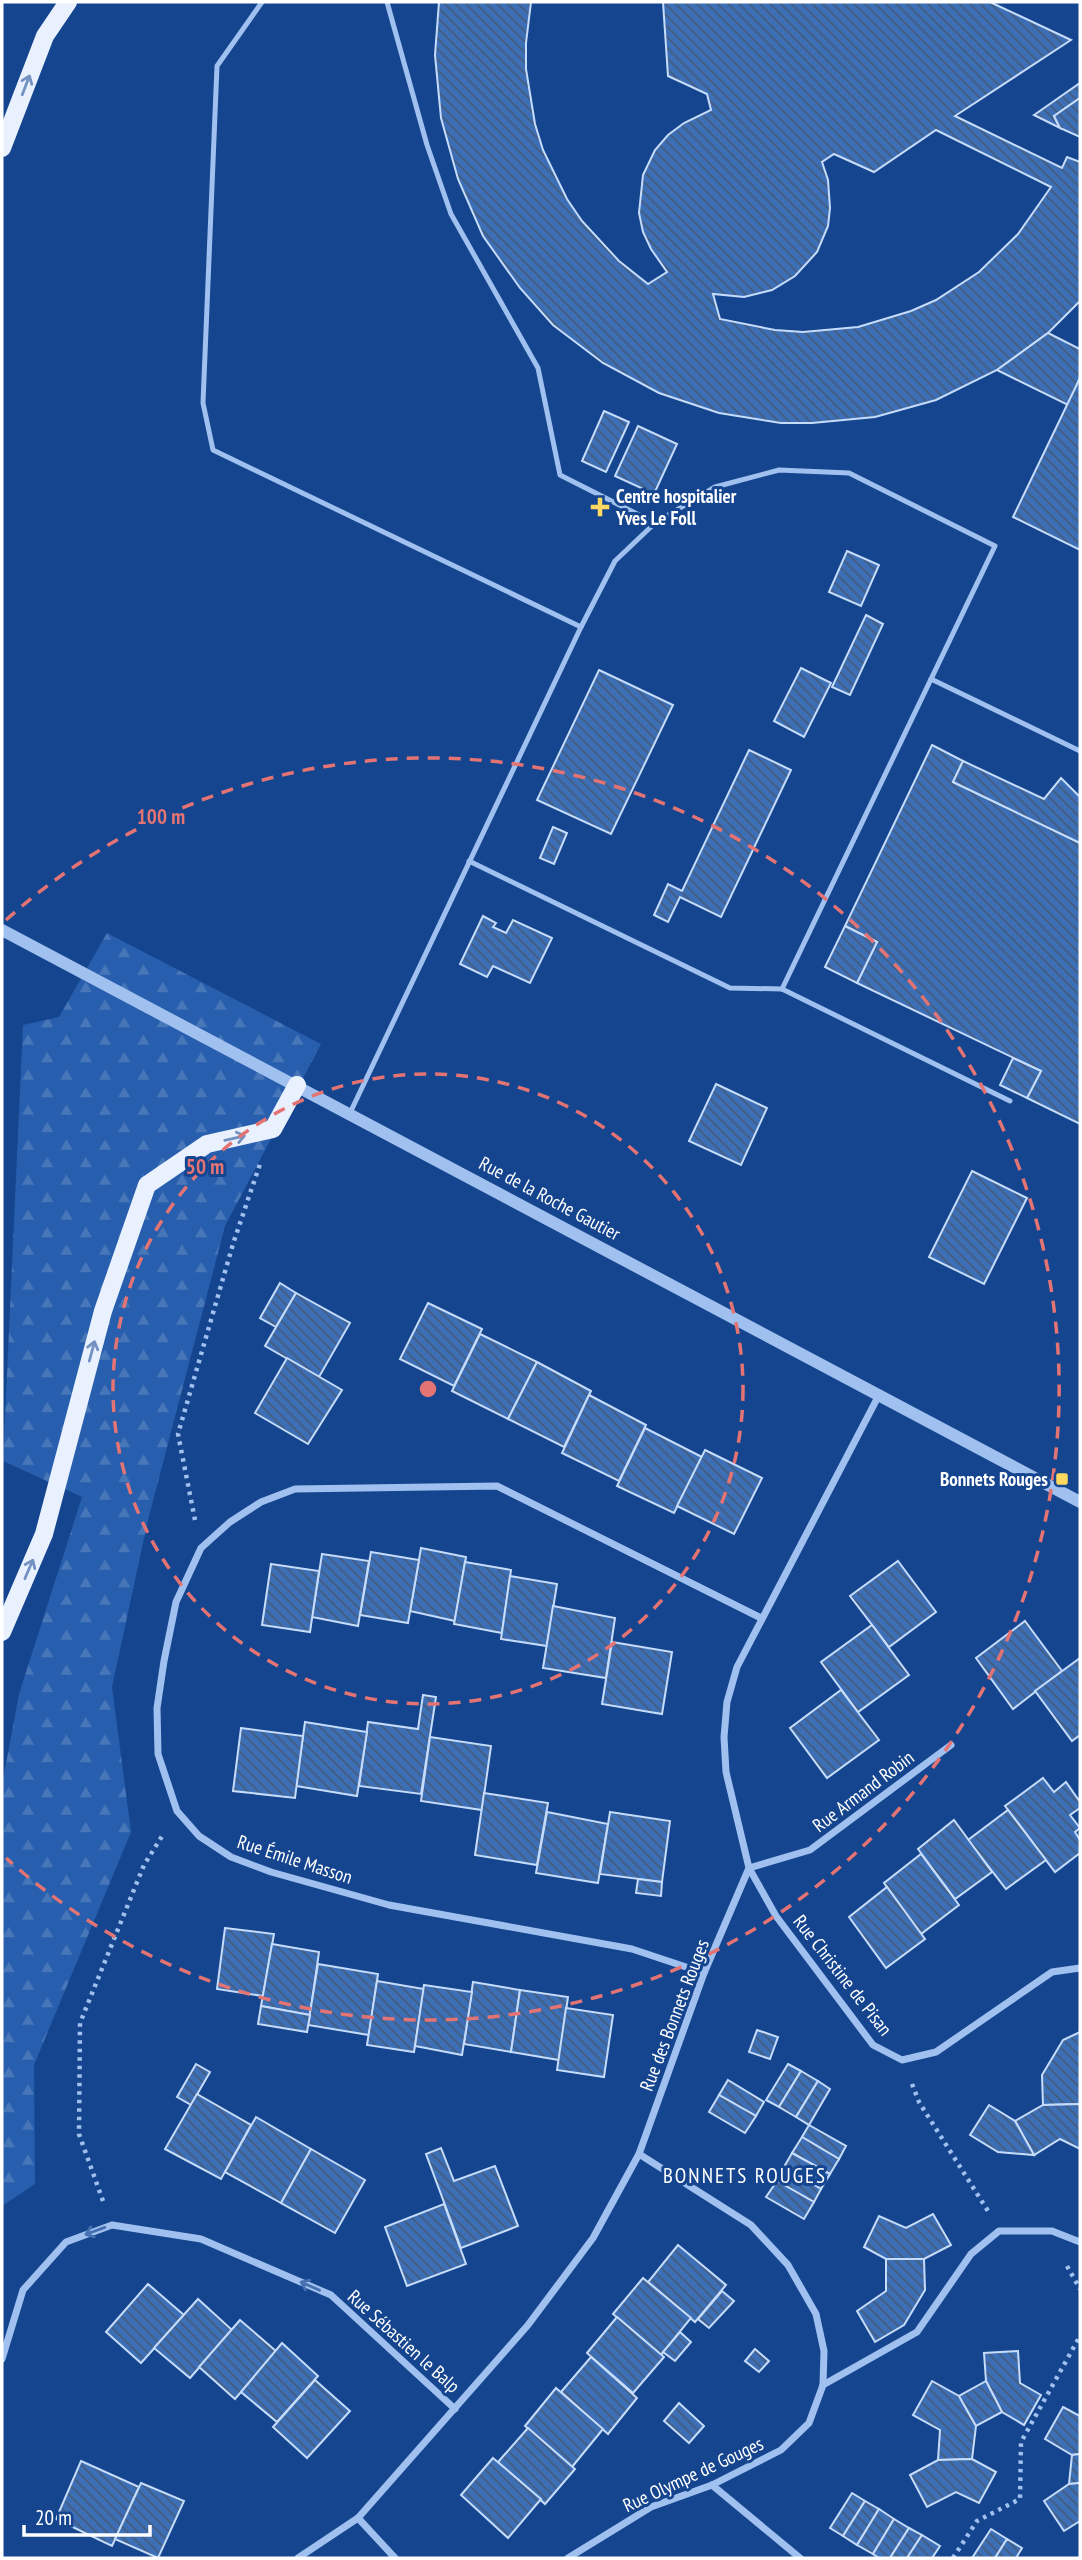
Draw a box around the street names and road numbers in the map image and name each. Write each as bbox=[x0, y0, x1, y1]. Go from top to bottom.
street label: Rue de la Roche Gautier bbox=[475, 1151, 625, 1246]
street label: Rue Armand Robin bbox=[808, 1745, 918, 1837]
street label: Rue Émile Masson bbox=[235, 1829, 355, 1889]
street label: Rue Christine de Pisan bbox=[788, 1910, 898, 2040]
street label: Rue des Bonnets Rouges bbox=[634, 1936, 714, 2094]
street label: Rue Sébastien le Balp bbox=[343, 2284, 465, 2398]
street label: Rue Olympe de Gouges bbox=[619, 2431, 767, 2517]

